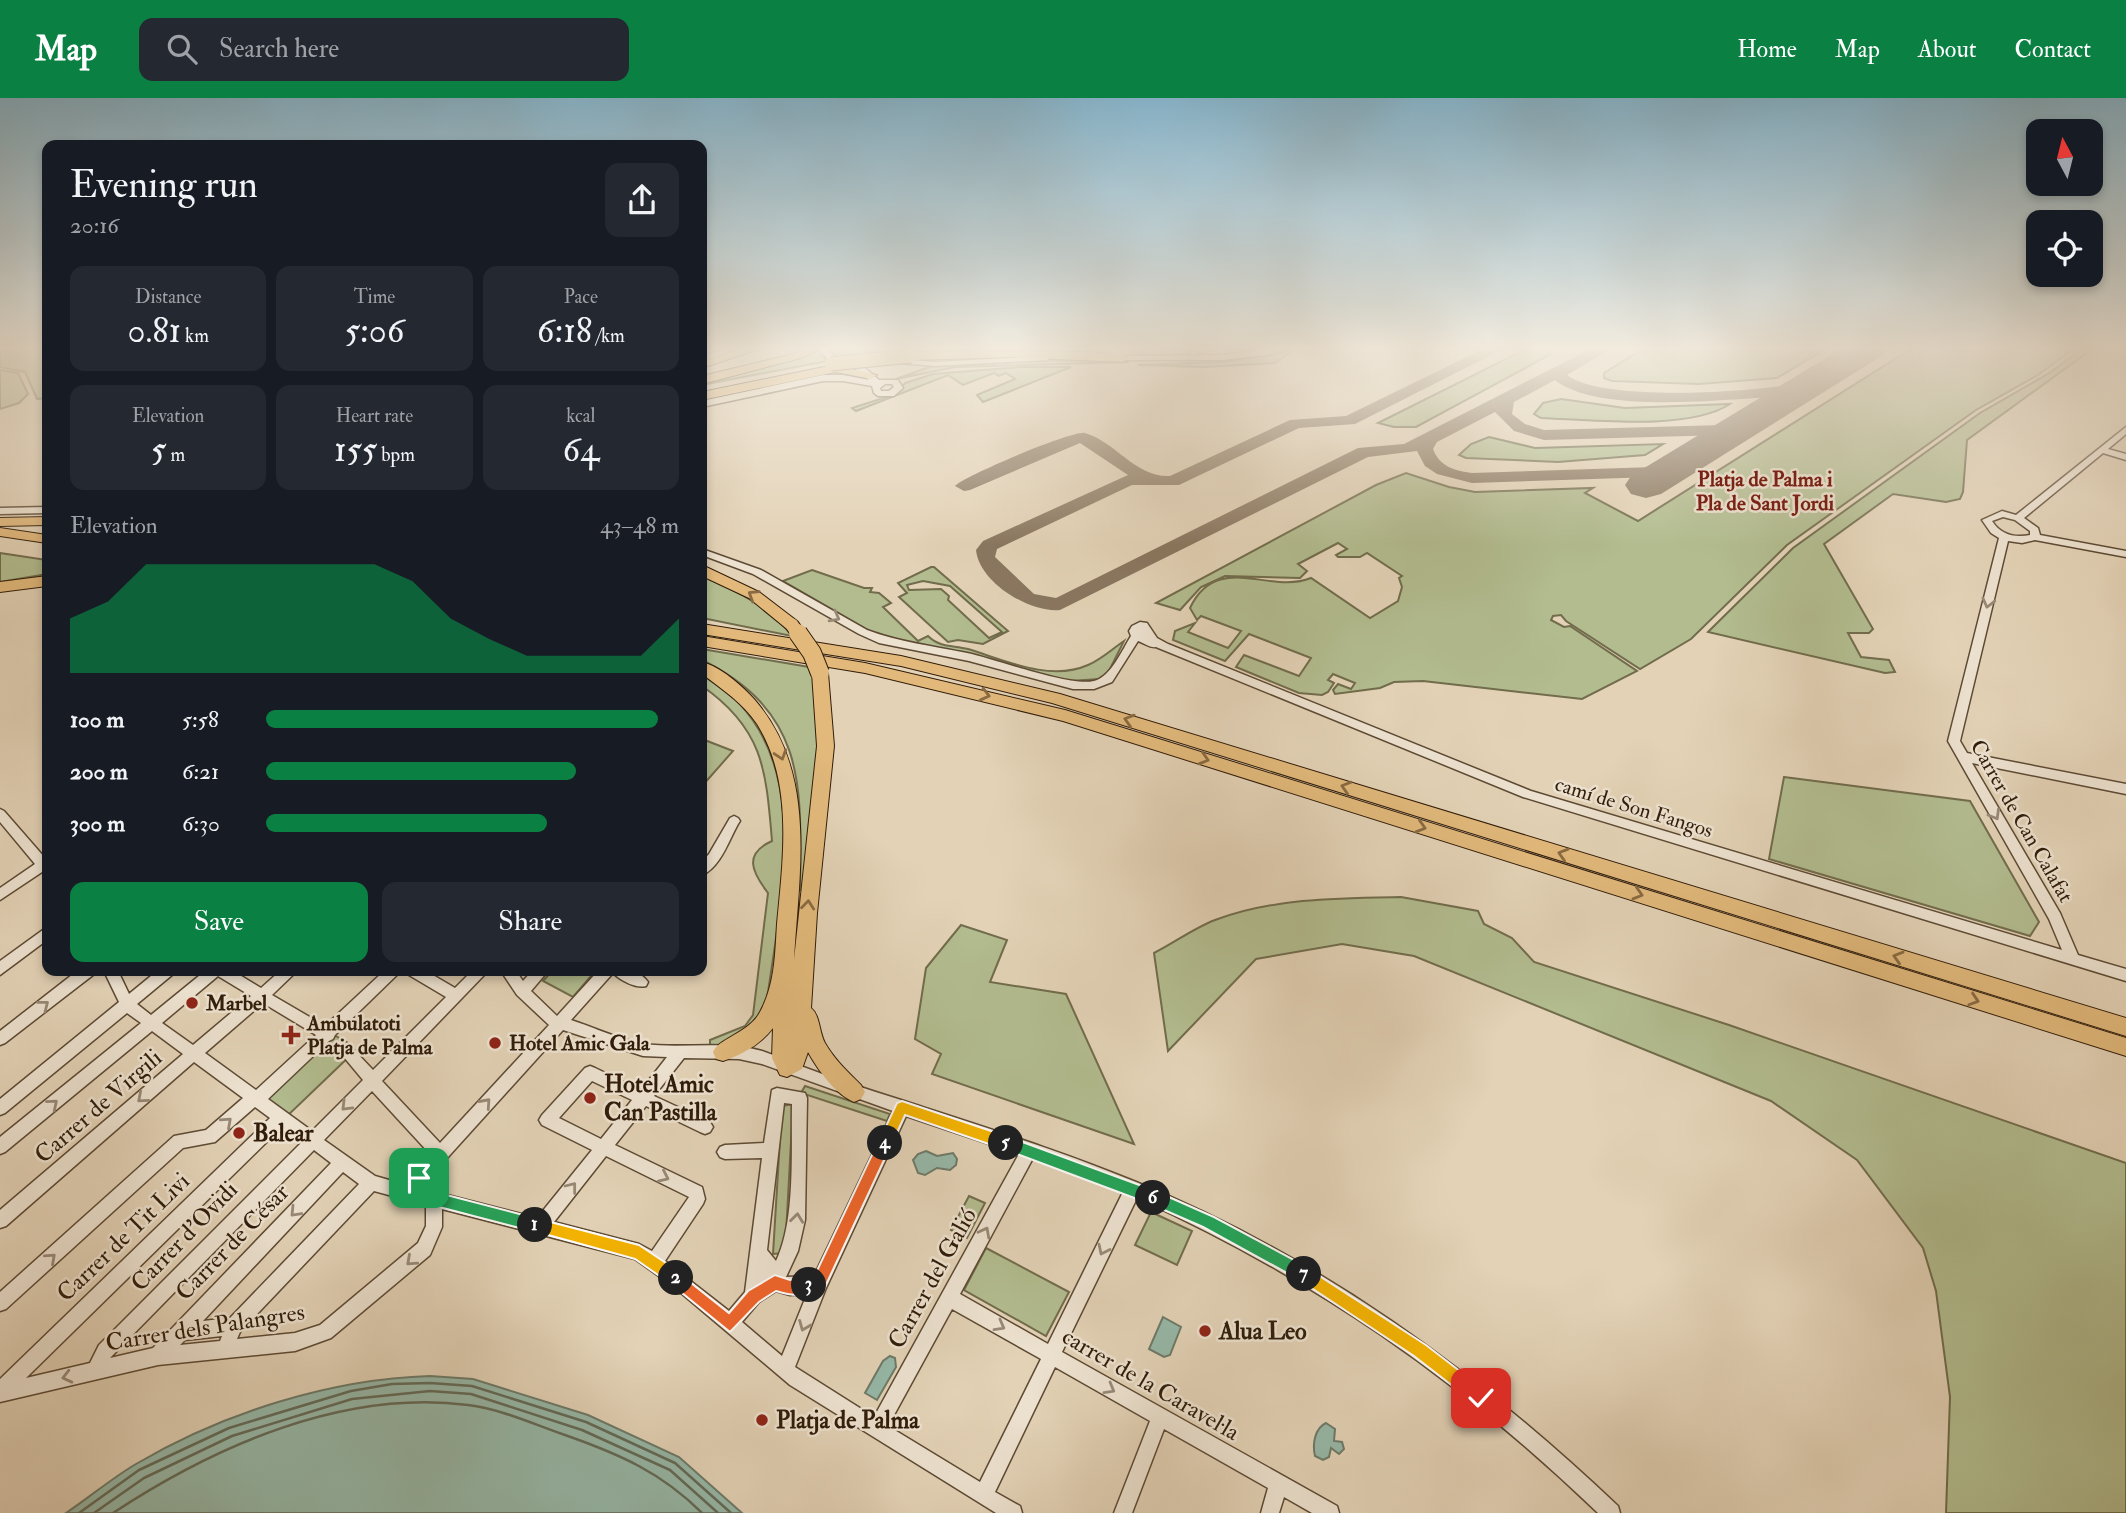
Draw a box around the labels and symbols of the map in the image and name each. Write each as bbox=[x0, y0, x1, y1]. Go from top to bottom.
north arrow bbox=[2026, 119, 2104, 196]
district label: Platja de Palma i Pla de Sant Jordi bbox=[1696, 466, 1835, 517]
one-way arrow bbox=[747, 590, 760, 603]
one-way arrow bbox=[1982, 597, 1996, 609]
one-way arrow bbox=[828, 609, 840, 622]
one-way arrow bbox=[979, 687, 991, 701]
one-way arrow bbox=[1123, 714, 1135, 729]
street label: Carrer de Can Calafat bbox=[1964, 735, 2079, 908]
one-way arrow bbox=[773, 749, 788, 761]
one-way arrow bbox=[1197, 750, 1209, 765]
street label: camí de Son Fangos bbox=[1552, 771, 1716, 844]
one-way arrow bbox=[1340, 781, 1352, 796]
one-way arrow bbox=[1987, 808, 2000, 821]
one-way arrow bbox=[1414, 818, 1426, 833]
one-way arrow bbox=[1558, 848, 1570, 863]
one-way arrow bbox=[1632, 886, 1644, 901]
one-way arrow bbox=[800, 899, 815, 910]
one-way arrow bbox=[1892, 951, 1904, 966]
place label: Marbel bbox=[205, 990, 268, 1017]
one-way arrow bbox=[1968, 992, 1980, 1006]
marker: Marbel bbox=[184, 995, 200, 1011]
one-way arrow bbox=[36, 1000, 49, 1013]
place label: Ambulatoti Platja de Palma bbox=[306, 1010, 434, 1061]
marker: Ambulatoti Platja de Palma bbox=[281, 1025, 301, 1045]
place label: Hotel Amic Gala bbox=[509, 1030, 651, 1057]
marker: Hotel Amic Gala bbox=[487, 1035, 503, 1051]
street label: Carrer de Virgili bbox=[28, 1043, 168, 1170]
place label: Hotel Amic Can Pastilla bbox=[604, 1069, 718, 1128]
one-way arrow bbox=[137, 1090, 150, 1102]
marker: Hotel Amic Can Pastilla bbox=[582, 1090, 598, 1106]
one-way arrow bbox=[341, 1098, 354, 1111]
one-way arrow bbox=[478, 1098, 490, 1111]
one-way arrow bbox=[44, 1100, 57, 1112]
one-way arrow bbox=[219, 1117, 232, 1130]
place label: Balear bbox=[253, 1118, 315, 1149]
marker: Balear bbox=[231, 1125, 247, 1141]
pin: 4 bbox=[868, 1126, 903, 1160]
pin: 5 bbox=[988, 1126, 1024, 1160]
pin bbox=[389, 1148, 449, 1208]
street label: Carrer de Tit Livi bbox=[50, 1166, 196, 1309]
one-way arrow bbox=[657, 1169, 669, 1183]
street label: Carrer d'Ovidi bbox=[124, 1175, 245, 1298]
street label: Carrer de César bbox=[169, 1177, 296, 1307]
pin: 6 bbox=[1136, 1180, 1170, 1216]
one-way arrow bbox=[563, 1183, 576, 1195]
street label: Carrer del Galió bbox=[881, 1202, 984, 1354]
one-way arrow bbox=[290, 1203, 303, 1216]
pin: 1 bbox=[518, 1208, 552, 1242]
one-way arrow bbox=[789, 1212, 804, 1224]
one-way arrow bbox=[977, 1227, 990, 1240]
one-way arrow bbox=[1098, 1243, 1112, 1255]
one-way arrow bbox=[43, 1253, 56, 1266]
one-way arrow bbox=[406, 1253, 419, 1266]
pin: 7 bbox=[1286, 1256, 1322, 1292]
pin: 2 bbox=[658, 1260, 694, 1296]
pin: 3 bbox=[792, 1268, 826, 1302]
street label: Carrer dels Palangres bbox=[103, 1296, 307, 1359]
place label: Alua Leo bbox=[1218, 1316, 1307, 1347]
one-way arrow bbox=[992, 1318, 1005, 1331]
one-way arrow bbox=[798, 1320, 812, 1332]
street label: carrer de la Caravel·la bbox=[1056, 1321, 1246, 1448]
marker: Alua Leo bbox=[1197, 1323, 1213, 1339]
pin bbox=[1451, 1368, 1511, 1428]
one-way arrow bbox=[61, 1369, 73, 1383]
one-way arrow bbox=[1103, 1381, 1116, 1394]
place label: Platja de Palma bbox=[776, 1405, 920, 1436]
marker: Platja de Palma bbox=[754, 1412, 770, 1428]

